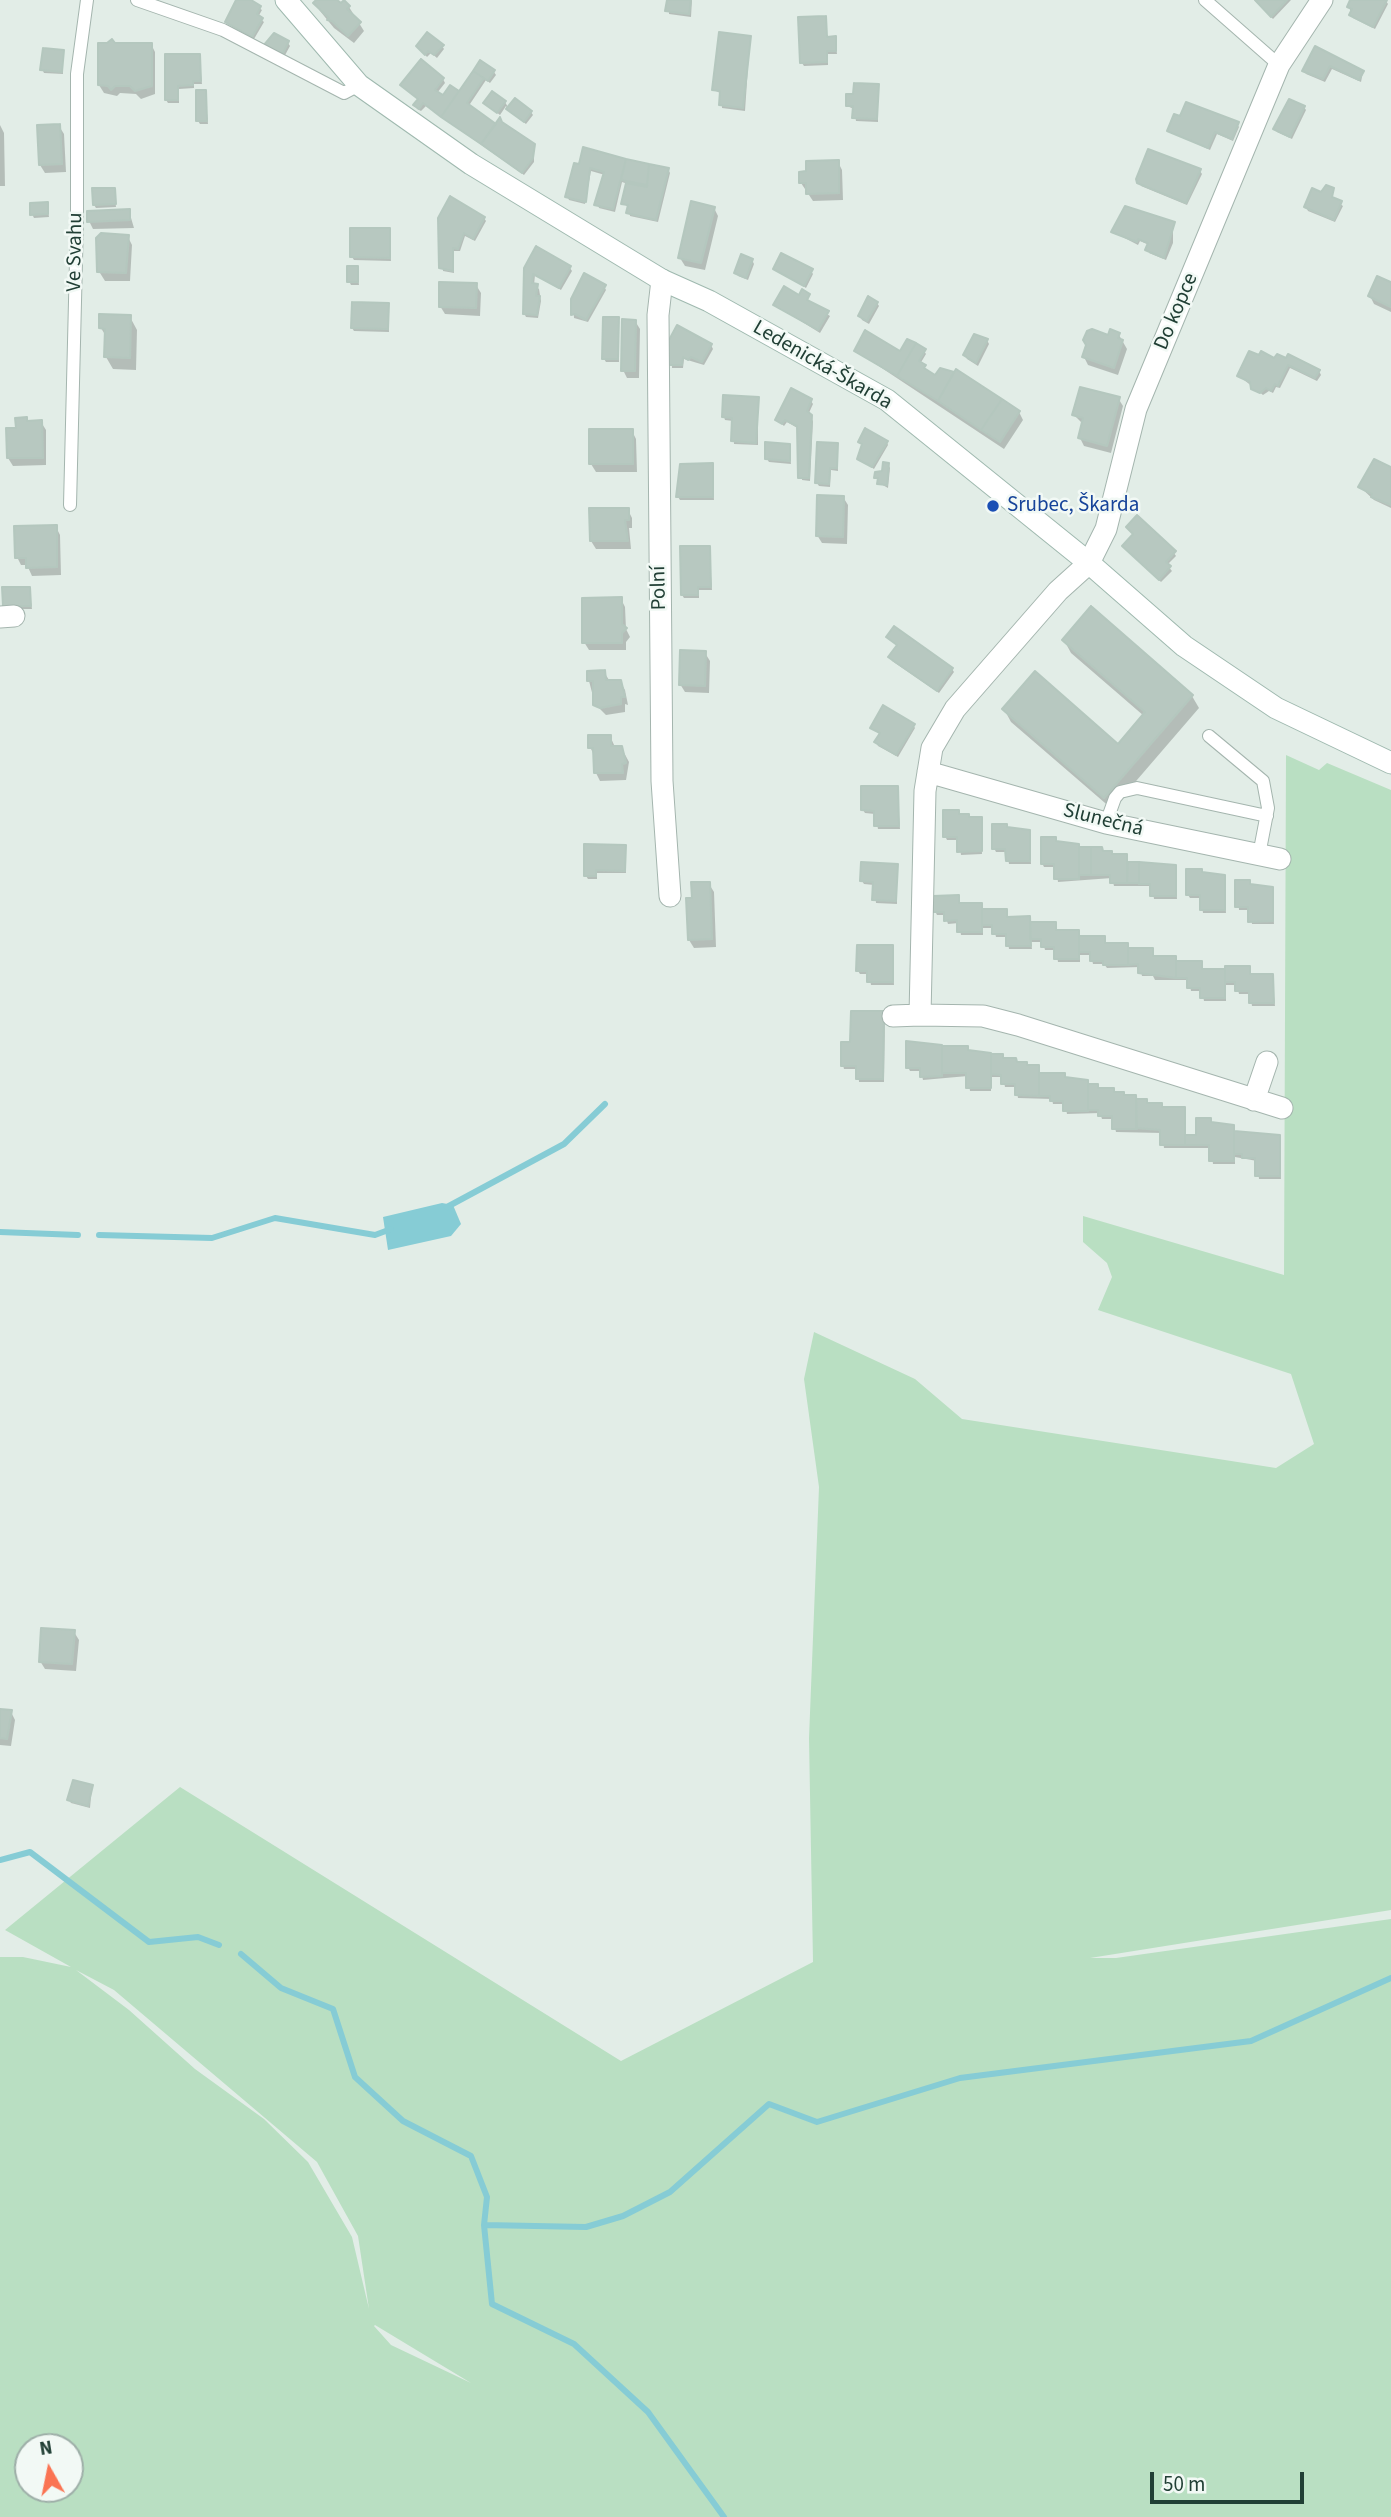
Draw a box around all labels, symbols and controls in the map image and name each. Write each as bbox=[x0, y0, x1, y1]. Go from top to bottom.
street label: Ve Svahu bbox=[63, 212, 89, 292]
street label: Do kopce bbox=[1150, 270, 1204, 354]
street label: Ledenická-Škarda bbox=[748, 316, 896, 416]
place label: Srubec, Škarda bbox=[1007, 493, 1139, 519]
marker: Srubec, Škarda bbox=[985, 498, 1001, 514]
street label: Polní bbox=[647, 565, 673, 611]
street label: Slunečná bbox=[1060, 799, 1146, 843]
north arrow bbox=[14, 2433, 84, 2503]
text: N bbox=[38, 2434, 54, 2463]
scale bar bbox=[1153, 2458, 1307, 2502]
text: 50 m bbox=[1163, 2469, 1205, 2499]

